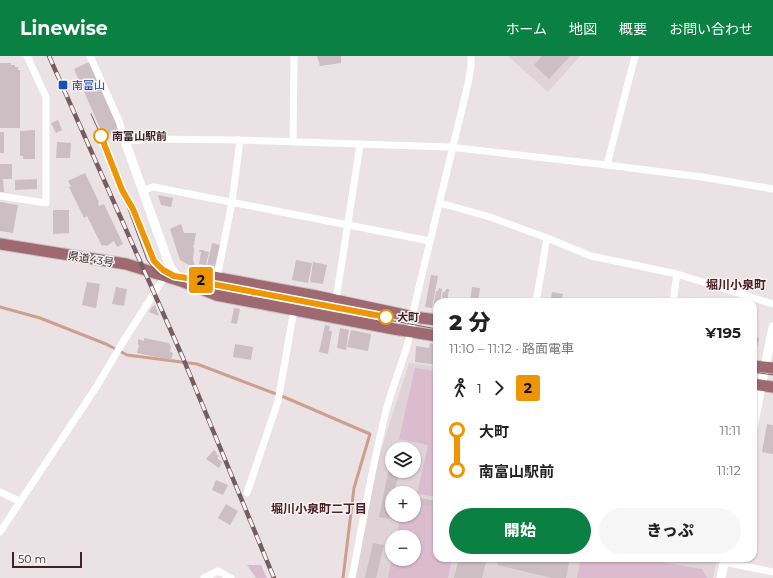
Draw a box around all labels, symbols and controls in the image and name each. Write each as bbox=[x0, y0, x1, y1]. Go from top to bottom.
text: Linewise bbox=[20, 17, 108, 40]
text: ホーム bbox=[505, 20, 547, 38]
text: 地図 bbox=[569, 20, 597, 38]
text: 概要 bbox=[619, 20, 647, 38]
text: お問い合わせ bbox=[669, 20, 753, 38]
place label: 南富山 bbox=[72, 78, 105, 92]
marker: 南富山 bbox=[57, 79, 69, 91]
marker: 南富山駅前 bbox=[93, 128, 109, 144]
place label: 南富山駅前 bbox=[112, 129, 167, 143]
street label: 県道43号 bbox=[67, 248, 115, 270]
line badge: 2 bbox=[188, 267, 214, 293]
text: 2 bbox=[197, 271, 205, 289]
district label: 堀川小泉町 bbox=[706, 277, 766, 292]
marker: 大町 bbox=[378, 309, 394, 325]
text: 2 分 bbox=[449, 309, 491, 336]
place label: 大町 bbox=[397, 310, 419, 324]
text: ¥195 bbox=[705, 323, 741, 342]
text: 11:10 – 11:12 · 路面電車 bbox=[449, 340, 574, 356]
icon: walk bbox=[449, 377, 471, 399]
icon: forward bbox=[488, 377, 510, 399]
text: 2 bbox=[524, 379, 532, 397]
text: 1 bbox=[477, 380, 482, 396]
text: 大町 bbox=[479, 422, 509, 441]
text: 11:11 bbox=[719, 422, 741, 438]
map controls bbox=[385, 442, 421, 566]
button: layers bbox=[385, 442, 421, 478]
text: 南富山駅前 bbox=[479, 462, 554, 481]
text: 11:12 bbox=[717, 462, 741, 478]
button: + bbox=[385, 486, 421, 522]
district label: 堀川小泉町二丁目 bbox=[271, 501, 367, 516]
button: 開始 bbox=[449, 508, 591, 554]
button: きっぷ bbox=[599, 508, 741, 554]
button: − bbox=[385, 530, 421, 566]
scale bar bbox=[12, 550, 82, 569]
text: 50 m bbox=[18, 552, 46, 566]

